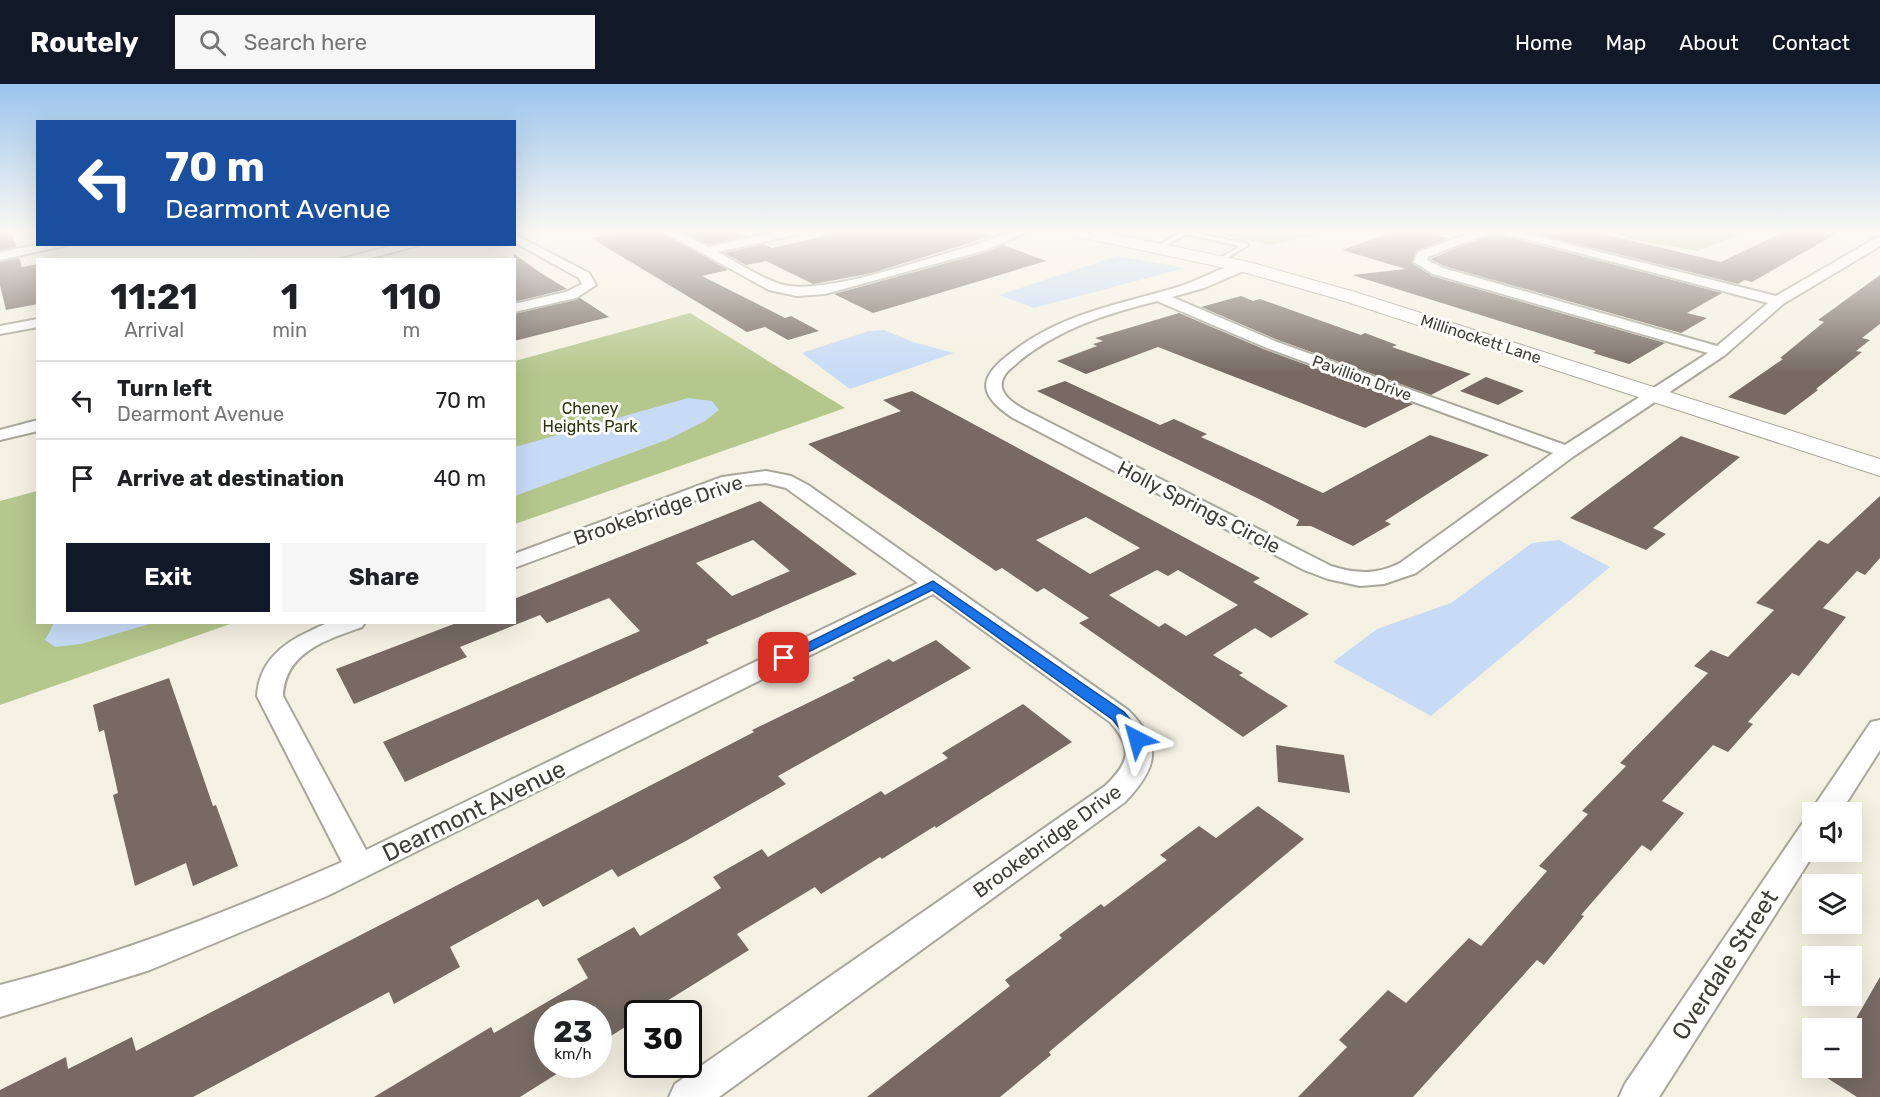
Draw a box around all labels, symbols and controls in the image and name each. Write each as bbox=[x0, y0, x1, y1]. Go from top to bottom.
search box bbox=[175, 15, 595, 69]
text: Routely bbox=[30, 26, 139, 59]
icon: search bbox=[196, 26, 229, 59]
text: Search here bbox=[244, 29, 367, 56]
text: Home bbox=[1515, 30, 1572, 55]
text: Map bbox=[1605, 30, 1646, 55]
text: About bbox=[1679, 30, 1739, 55]
text: Contact bbox=[1772, 30, 1850, 55]
text: 70 m bbox=[165, 142, 265, 192]
icon: left bbox=[66, 144, 144, 222]
text: Dearmont Avenue bbox=[165, 193, 391, 225]
text: 11:21 bbox=[110, 275, 198, 318]
text: 1 bbox=[281, 275, 299, 318]
text: 110 bbox=[381, 275, 442, 318]
street label: Millinockett Lane bbox=[1418, 311, 1544, 367]
text: Arrival bbox=[124, 318, 184, 342]
text: min bbox=[272, 318, 307, 342]
text: m bbox=[403, 318, 420, 342]
street label: Pavillion Drive bbox=[1310, 351, 1414, 405]
text: Turn left bbox=[117, 375, 212, 402]
icon: left bbox=[66, 384, 99, 417]
text: 70 m bbox=[436, 387, 486, 414]
park label: Cheney Heights Park bbox=[542, 399, 638, 436]
text: Dearmont Avenue bbox=[117, 402, 284, 426]
street label: Holly Springs Circle bbox=[1114, 456, 1284, 558]
icon: arrive bbox=[66, 462, 99, 495]
text: Arrive at destination bbox=[117, 465, 344, 492]
text: 40 m bbox=[433, 465, 486, 492]
street label: Brookebridge Drive bbox=[570, 470, 746, 550]
button: Exit bbox=[66, 543, 270, 612]
button: Share bbox=[282, 543, 486, 612]
pin bbox=[758, 632, 809, 683]
icon: arrive bbox=[767, 641, 800, 674]
position arrow bbox=[1105, 707, 1169, 771]
street label: Dearmont Avenue bbox=[378, 754, 570, 868]
street label: Brookebridge Drive bbox=[968, 779, 1126, 903]
map controls bbox=[1802, 802, 1862, 1078]
button: sound bbox=[1802, 802, 1862, 862]
button: layers bbox=[1802, 874, 1862, 934]
street label: Overdale Street bbox=[1666, 885, 1784, 1045]
button: + bbox=[1802, 946, 1862, 1006]
speed limit sign: 30 bbox=[624, 1000, 702, 1078]
text: 23 bbox=[553, 1014, 593, 1050]
button: − bbox=[1802, 1018, 1862, 1078]
text: km/h bbox=[554, 1045, 592, 1063]

